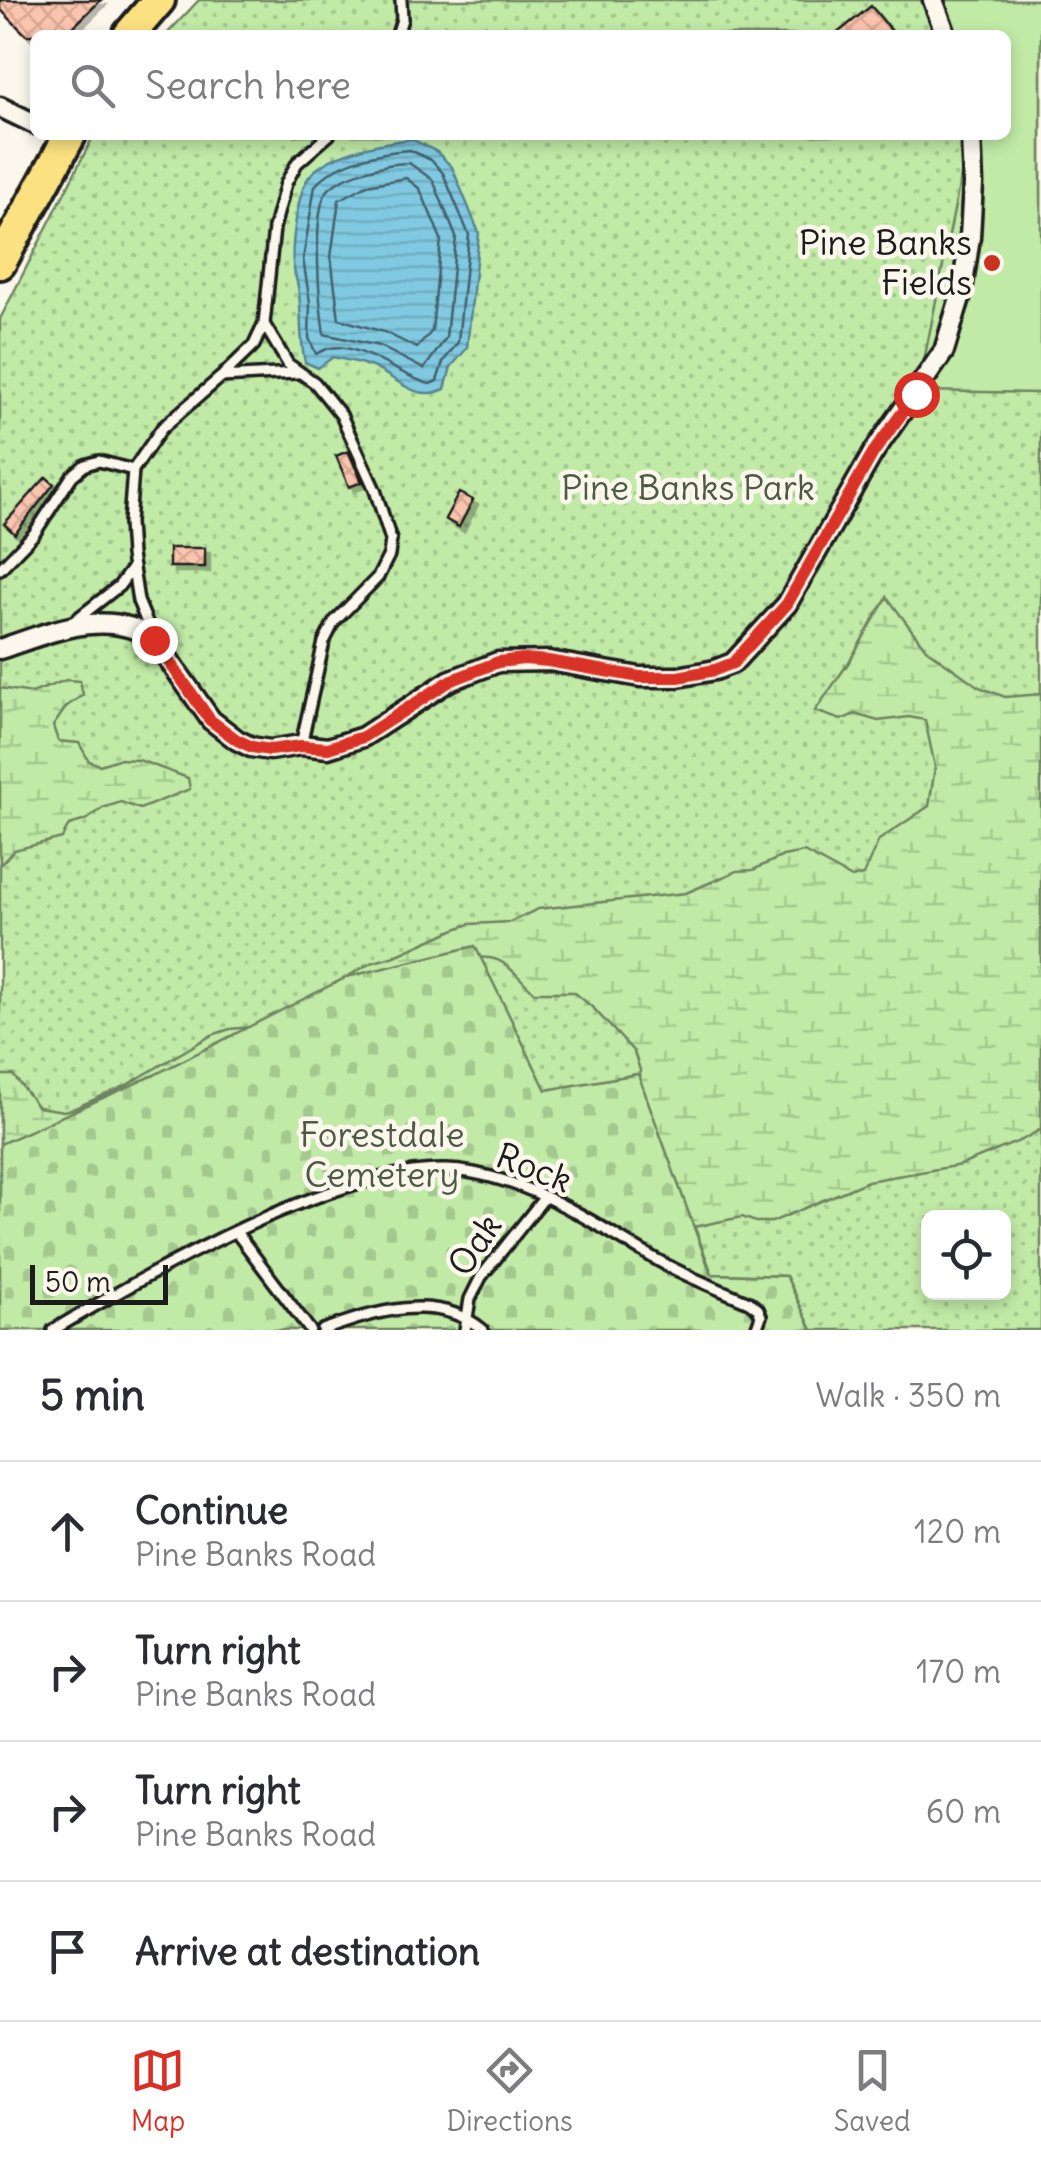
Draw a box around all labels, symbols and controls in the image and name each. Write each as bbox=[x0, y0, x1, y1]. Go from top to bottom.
search box bbox=[30, 30, 1011, 140]
icon: search bbox=[65, 58, 120, 113]
text: Search here bbox=[145, 62, 351, 109]
place label: Pine Banks Fields bbox=[799, 220, 972, 304]
marker: Pine Banks Fields bbox=[981, 252, 1003, 274]
route start bbox=[894, 372, 940, 418]
park label: Pine Banks Park bbox=[561, 465, 815, 509]
route end bbox=[132, 618, 178, 664]
park label: Forestdale Cemetery bbox=[299, 1112, 465, 1196]
street label: Rock bbox=[490, 1133, 578, 1201]
street label: Oak bbox=[438, 1205, 511, 1284]
map controls bbox=[921, 1210, 1011, 1300]
button: locate bbox=[921, 1210, 1011, 1300]
scale bar bbox=[30, 1260, 168, 1304]
text: 50 m bbox=[45, 1264, 111, 1300]
text: 5 min bbox=[40, 1369, 145, 1421]
text: Walk · 350 m bbox=[816, 1375, 1001, 1416]
text: Continue bbox=[135, 1487, 288, 1534]
icon: ahead bbox=[40, 1504, 95, 1559]
text: 120 m bbox=[914, 1511, 1001, 1552]
text: Pine Banks Road bbox=[135, 1534, 376, 1575]
text: Turn right bbox=[135, 1627, 301, 1674]
icon: right bbox=[40, 1644, 95, 1699]
text: 170 m bbox=[916, 1651, 1001, 1692]
text: Pine Banks Road bbox=[135, 1674, 376, 1715]
text: Turn right bbox=[135, 1767, 301, 1814]
icon: right bbox=[40, 1784, 95, 1839]
text: 60 m bbox=[926, 1791, 1001, 1832]
text: Pine Banks Road bbox=[135, 1814, 376, 1855]
icon: arrive bbox=[40, 1924, 95, 1979]
text: Arrive at destination bbox=[135, 1928, 480, 1975]
tab: Map bbox=[130, 2043, 185, 2139]
tab: Directions bbox=[446, 2043, 573, 2139]
tab: Saved bbox=[834, 2043, 911, 2139]

